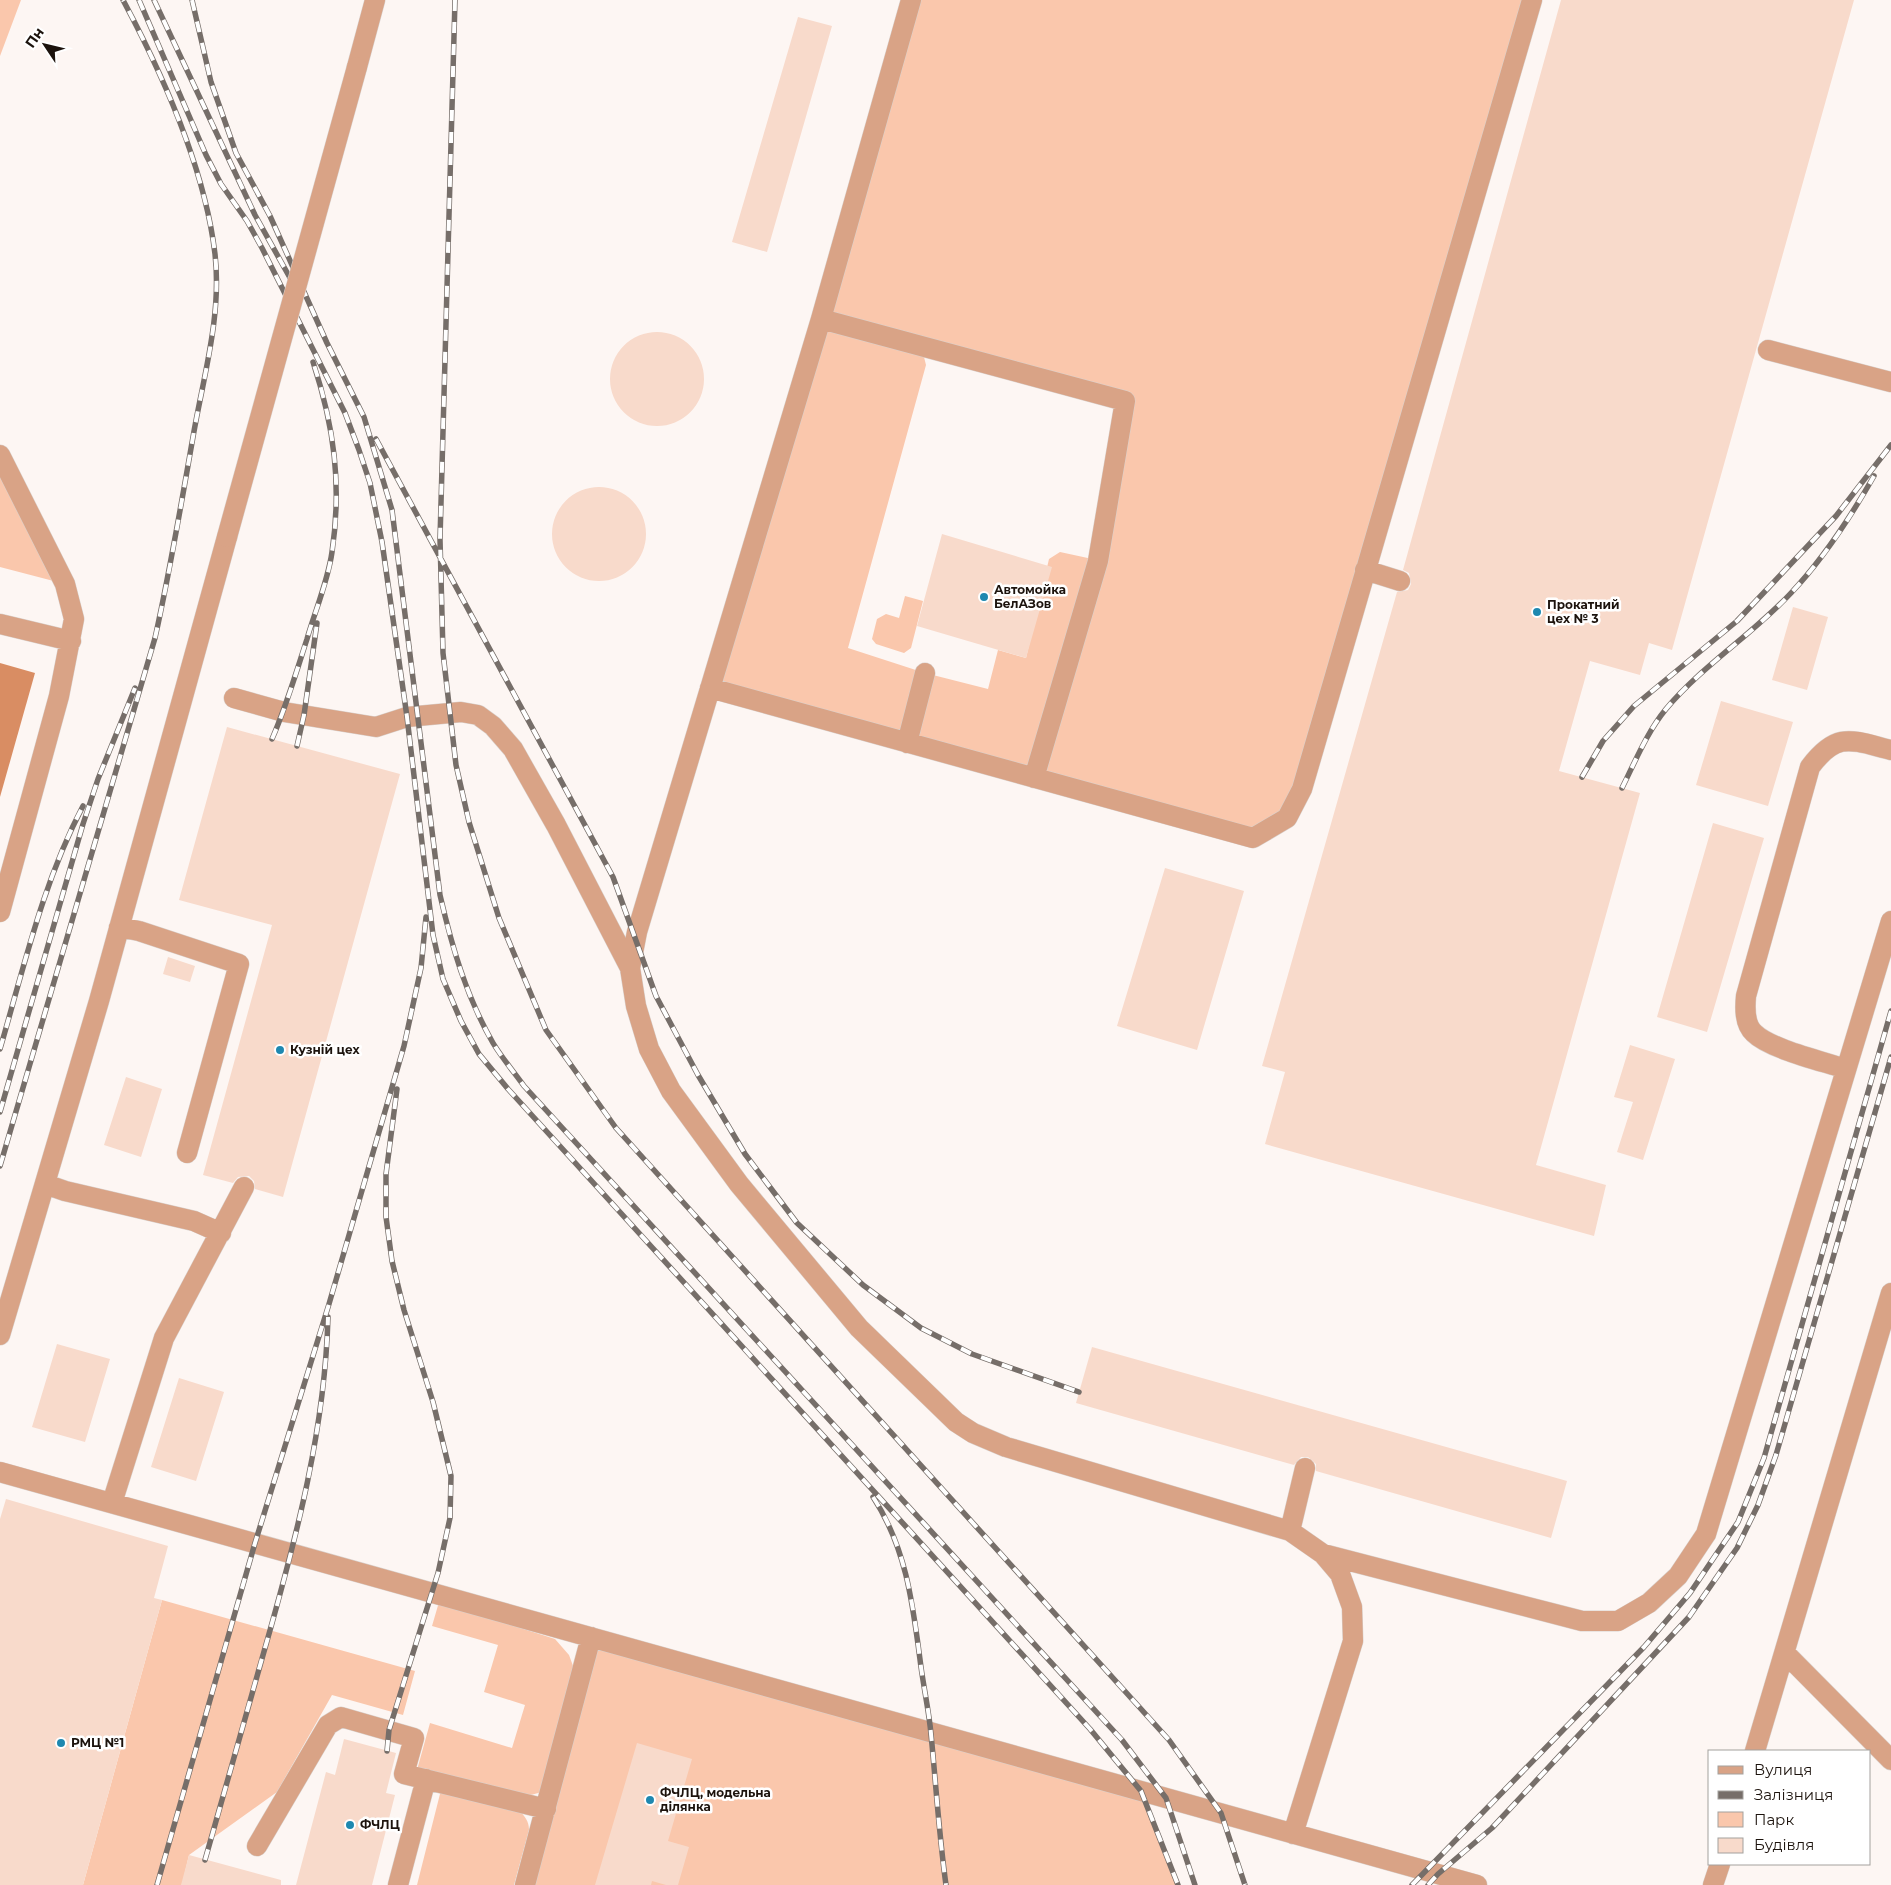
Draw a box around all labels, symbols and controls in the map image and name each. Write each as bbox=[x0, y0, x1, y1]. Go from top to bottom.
north arrow bbox=[20, 20, 70, 70]
text: Пн bbox=[21, 24, 48, 51]
place label: Автомойка БелАЗов bbox=[994, 582, 1066, 611]
marker: Автомойка БелАЗов bbox=[978, 591, 990, 603]
place label: Прокатний цех № 3 bbox=[1547, 597, 1620, 626]
marker: Прокатний цех № 3 bbox=[1531, 606, 1543, 618]
place label: Кузній цех bbox=[290, 1042, 360, 1057]
marker: Кузній цех bbox=[274, 1044, 286, 1056]
place label: РМЦ №1 bbox=[71, 1735, 124, 1750]
marker: РМЦ №1 bbox=[55, 1737, 67, 1749]
legend bbox=[1708, 1750, 1871, 1865]
text: Вулиця bbox=[1754, 1760, 1812, 1779]
place label: ФЧЛЦ, модельна ділянка bbox=[660, 1785, 771, 1814]
text: Залізниця bbox=[1754, 1785, 1833, 1804]
marker: ФЧЛЦ, модельна ділянка bbox=[644, 1794, 656, 1806]
text: Парк bbox=[1754, 1810, 1794, 1829]
place label: ФЧЛЦ bbox=[360, 1817, 400, 1832]
marker: ФЧЛЦ bbox=[344, 1819, 356, 1831]
text: Будівля bbox=[1754, 1835, 1814, 1854]

